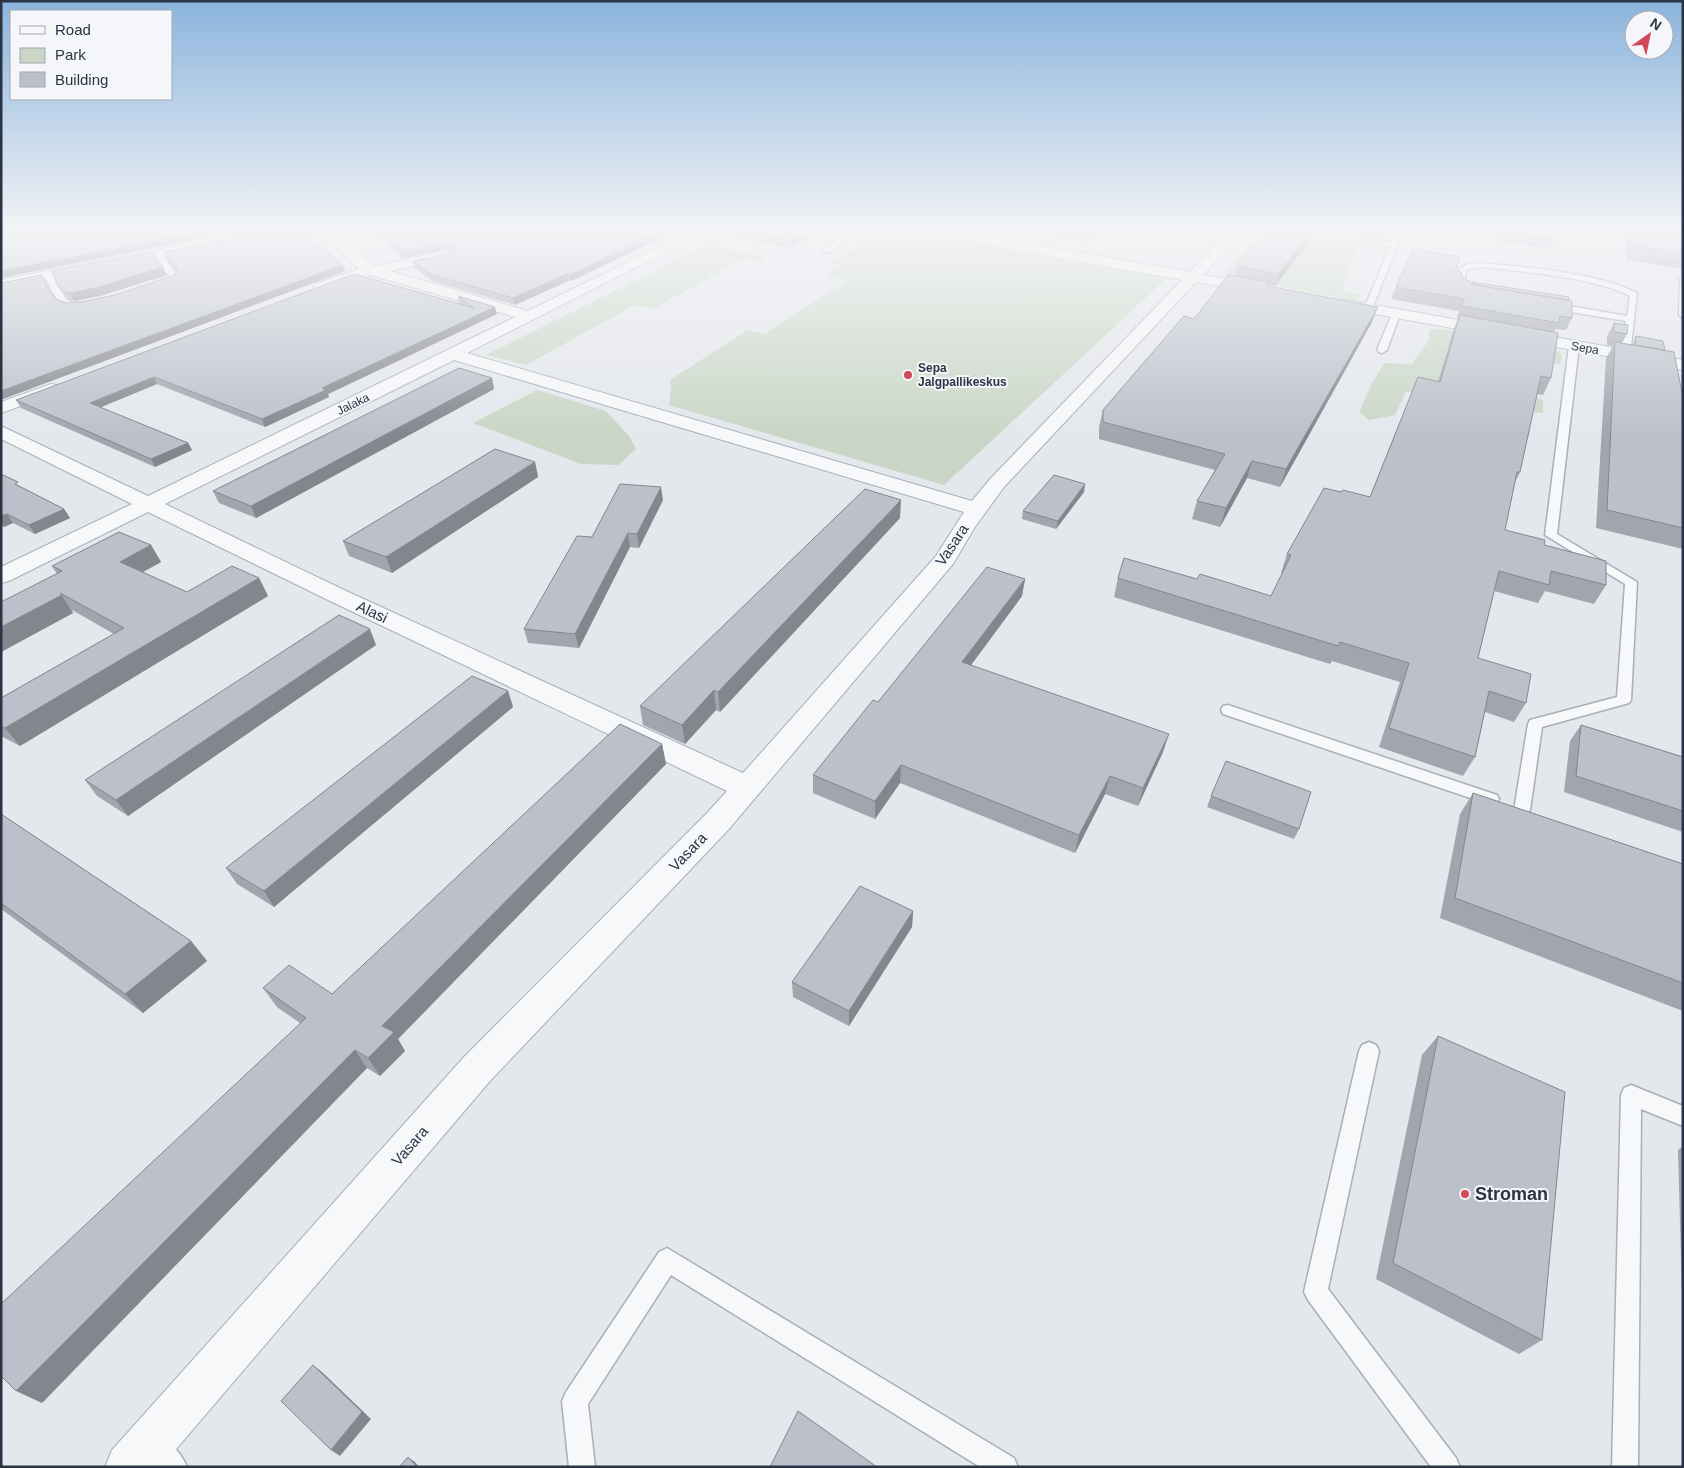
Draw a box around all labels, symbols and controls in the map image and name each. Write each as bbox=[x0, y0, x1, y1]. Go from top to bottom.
legend bbox=[10, 10, 172, 100]
north arrow bbox=[1624, 10, 1674, 60]
text: N bbox=[1647, 15, 1665, 34]
text: Road bbox=[55, 21, 91, 38]
text: Park bbox=[55, 46, 86, 63]
text: Building bbox=[55, 71, 108, 88]
street label: Sepa bbox=[1570, 339, 1600, 357]
place label: Sepa Jalgpallikeskus bbox=[918, 361, 1007, 389]
marker: Sepa Jalgpallikeskus bbox=[902, 369, 914, 381]
street label: Jalaka bbox=[334, 390, 372, 418]
street label: Vasara bbox=[932, 520, 972, 569]
street label: Alasi bbox=[354, 597, 391, 626]
street label: Vasara bbox=[665, 829, 710, 874]
street label: Vasara bbox=[388, 1122, 432, 1169]
place label: Stroman bbox=[1475, 1184, 1548, 1204]
marker: Stroman bbox=[1459, 1188, 1471, 1200]

